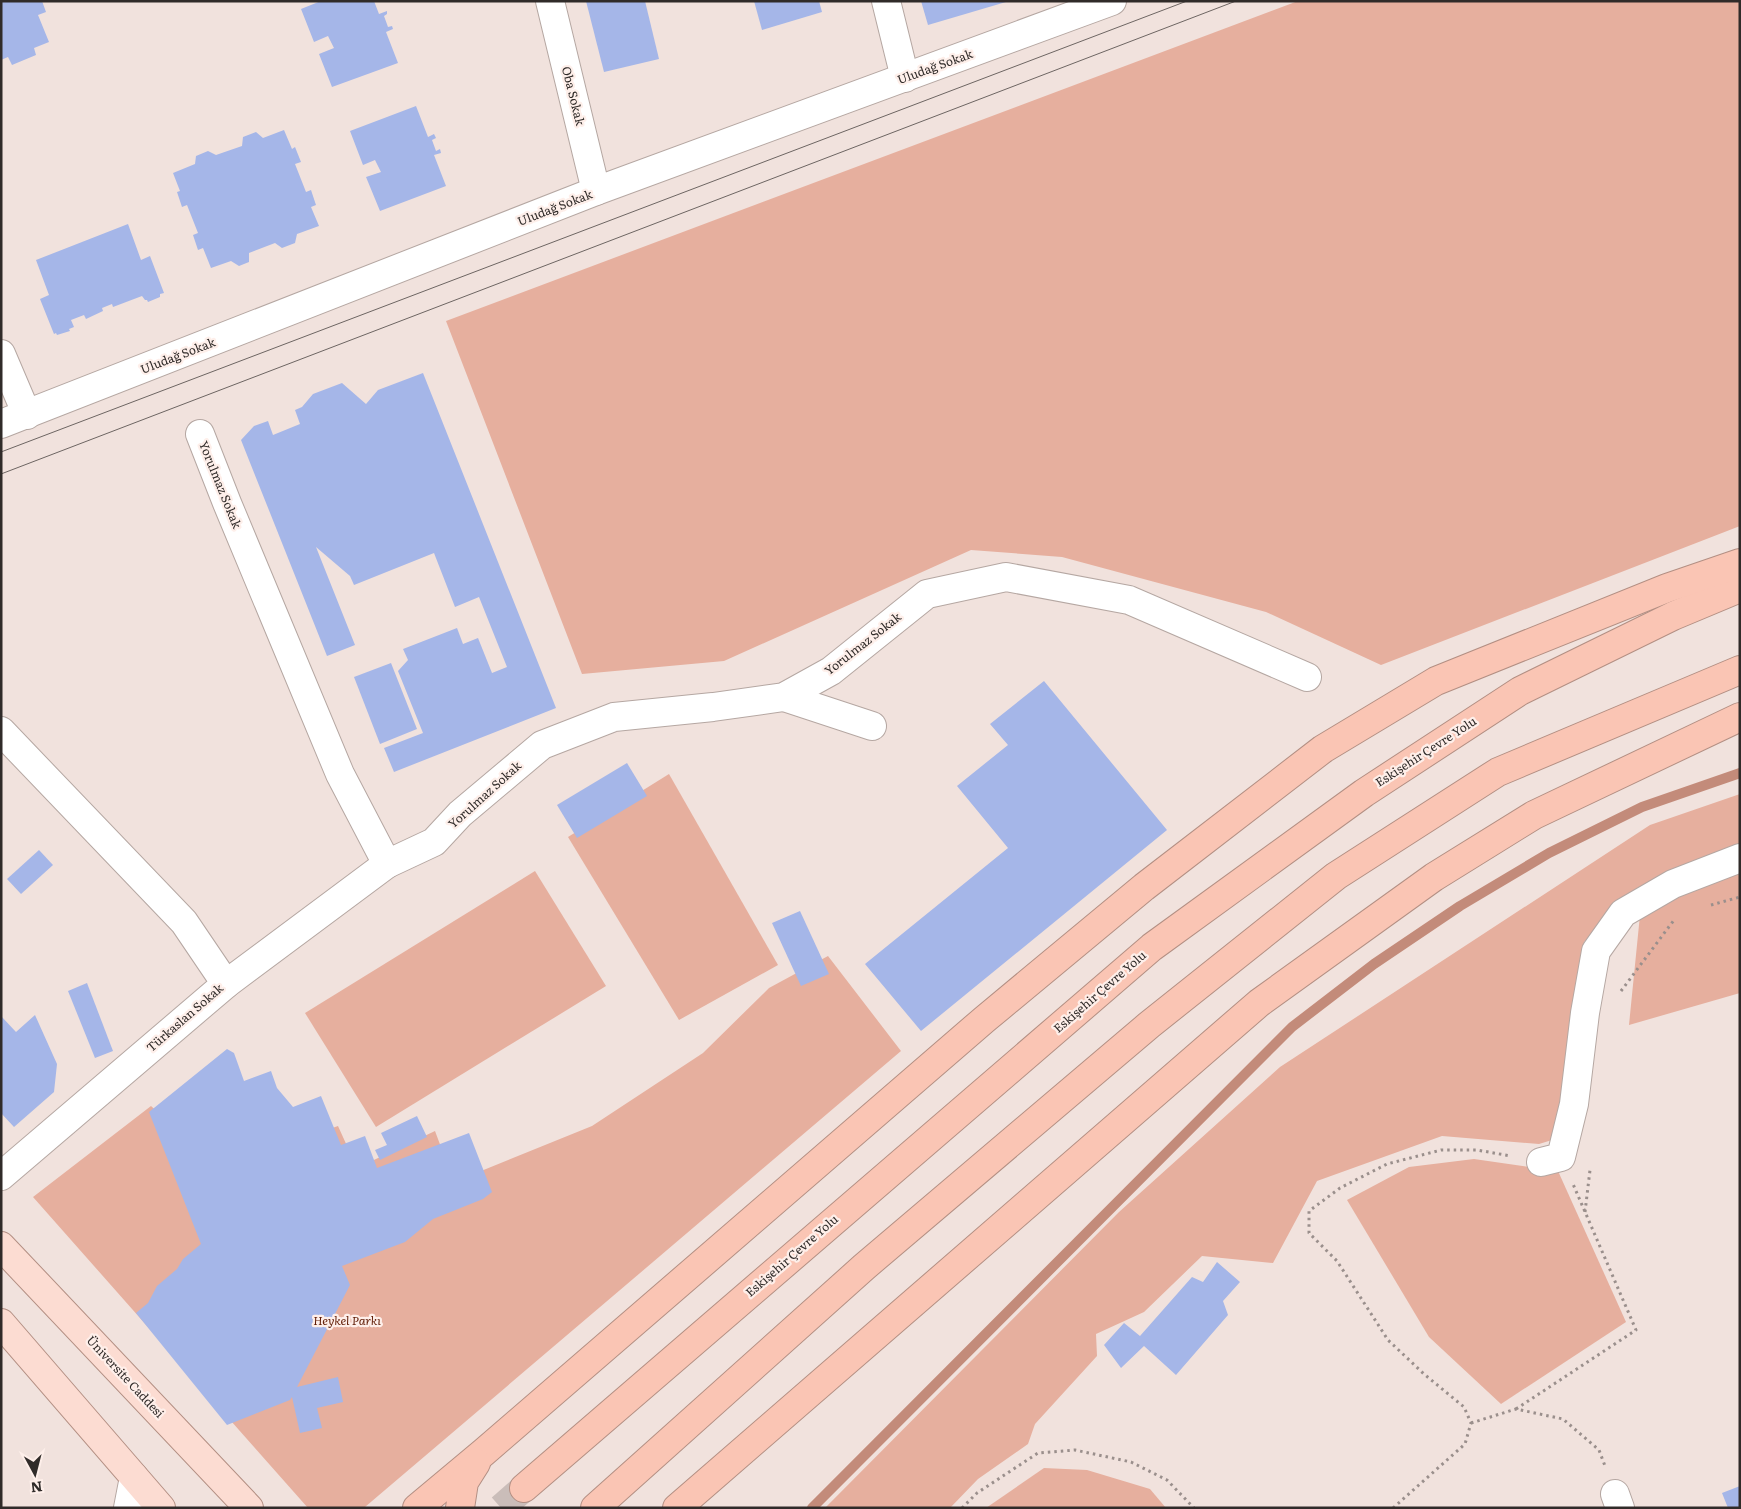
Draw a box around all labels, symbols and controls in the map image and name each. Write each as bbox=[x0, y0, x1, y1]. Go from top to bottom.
street label: Uludağ Sokak bbox=[894, 44, 976, 88]
street label: Oba Sokak bbox=[558, 64, 590, 128]
street label: Uludağ Sokak bbox=[514, 184, 595, 230]
street label: Uludağ Sokak bbox=[137, 332, 218, 378]
street label: Yorulmaz Sokak bbox=[195, 438, 247, 532]
street label: Yorulmaz Sokak bbox=[820, 607, 905, 679]
street label: Eskişehir Çevre Yolu bbox=[1371, 711, 1480, 791]
street label: Yorulmaz Sokak bbox=[444, 756, 525, 832]
street label: Eskişehir Çevre Yolu bbox=[1049, 946, 1150, 1037]
street label: Türkaslan Sokak bbox=[142, 978, 227, 1056]
street label: Eskişehir Çevre Yolu bbox=[741, 1210, 842, 1301]
park label: Heykel Parkı bbox=[313, 1311, 381, 1329]
street label: Üniversite Caddesi bbox=[83, 1331, 169, 1421]
north arrow bbox=[10, 1449, 60, 1499]
text: N bbox=[29, 1477, 44, 1499]

